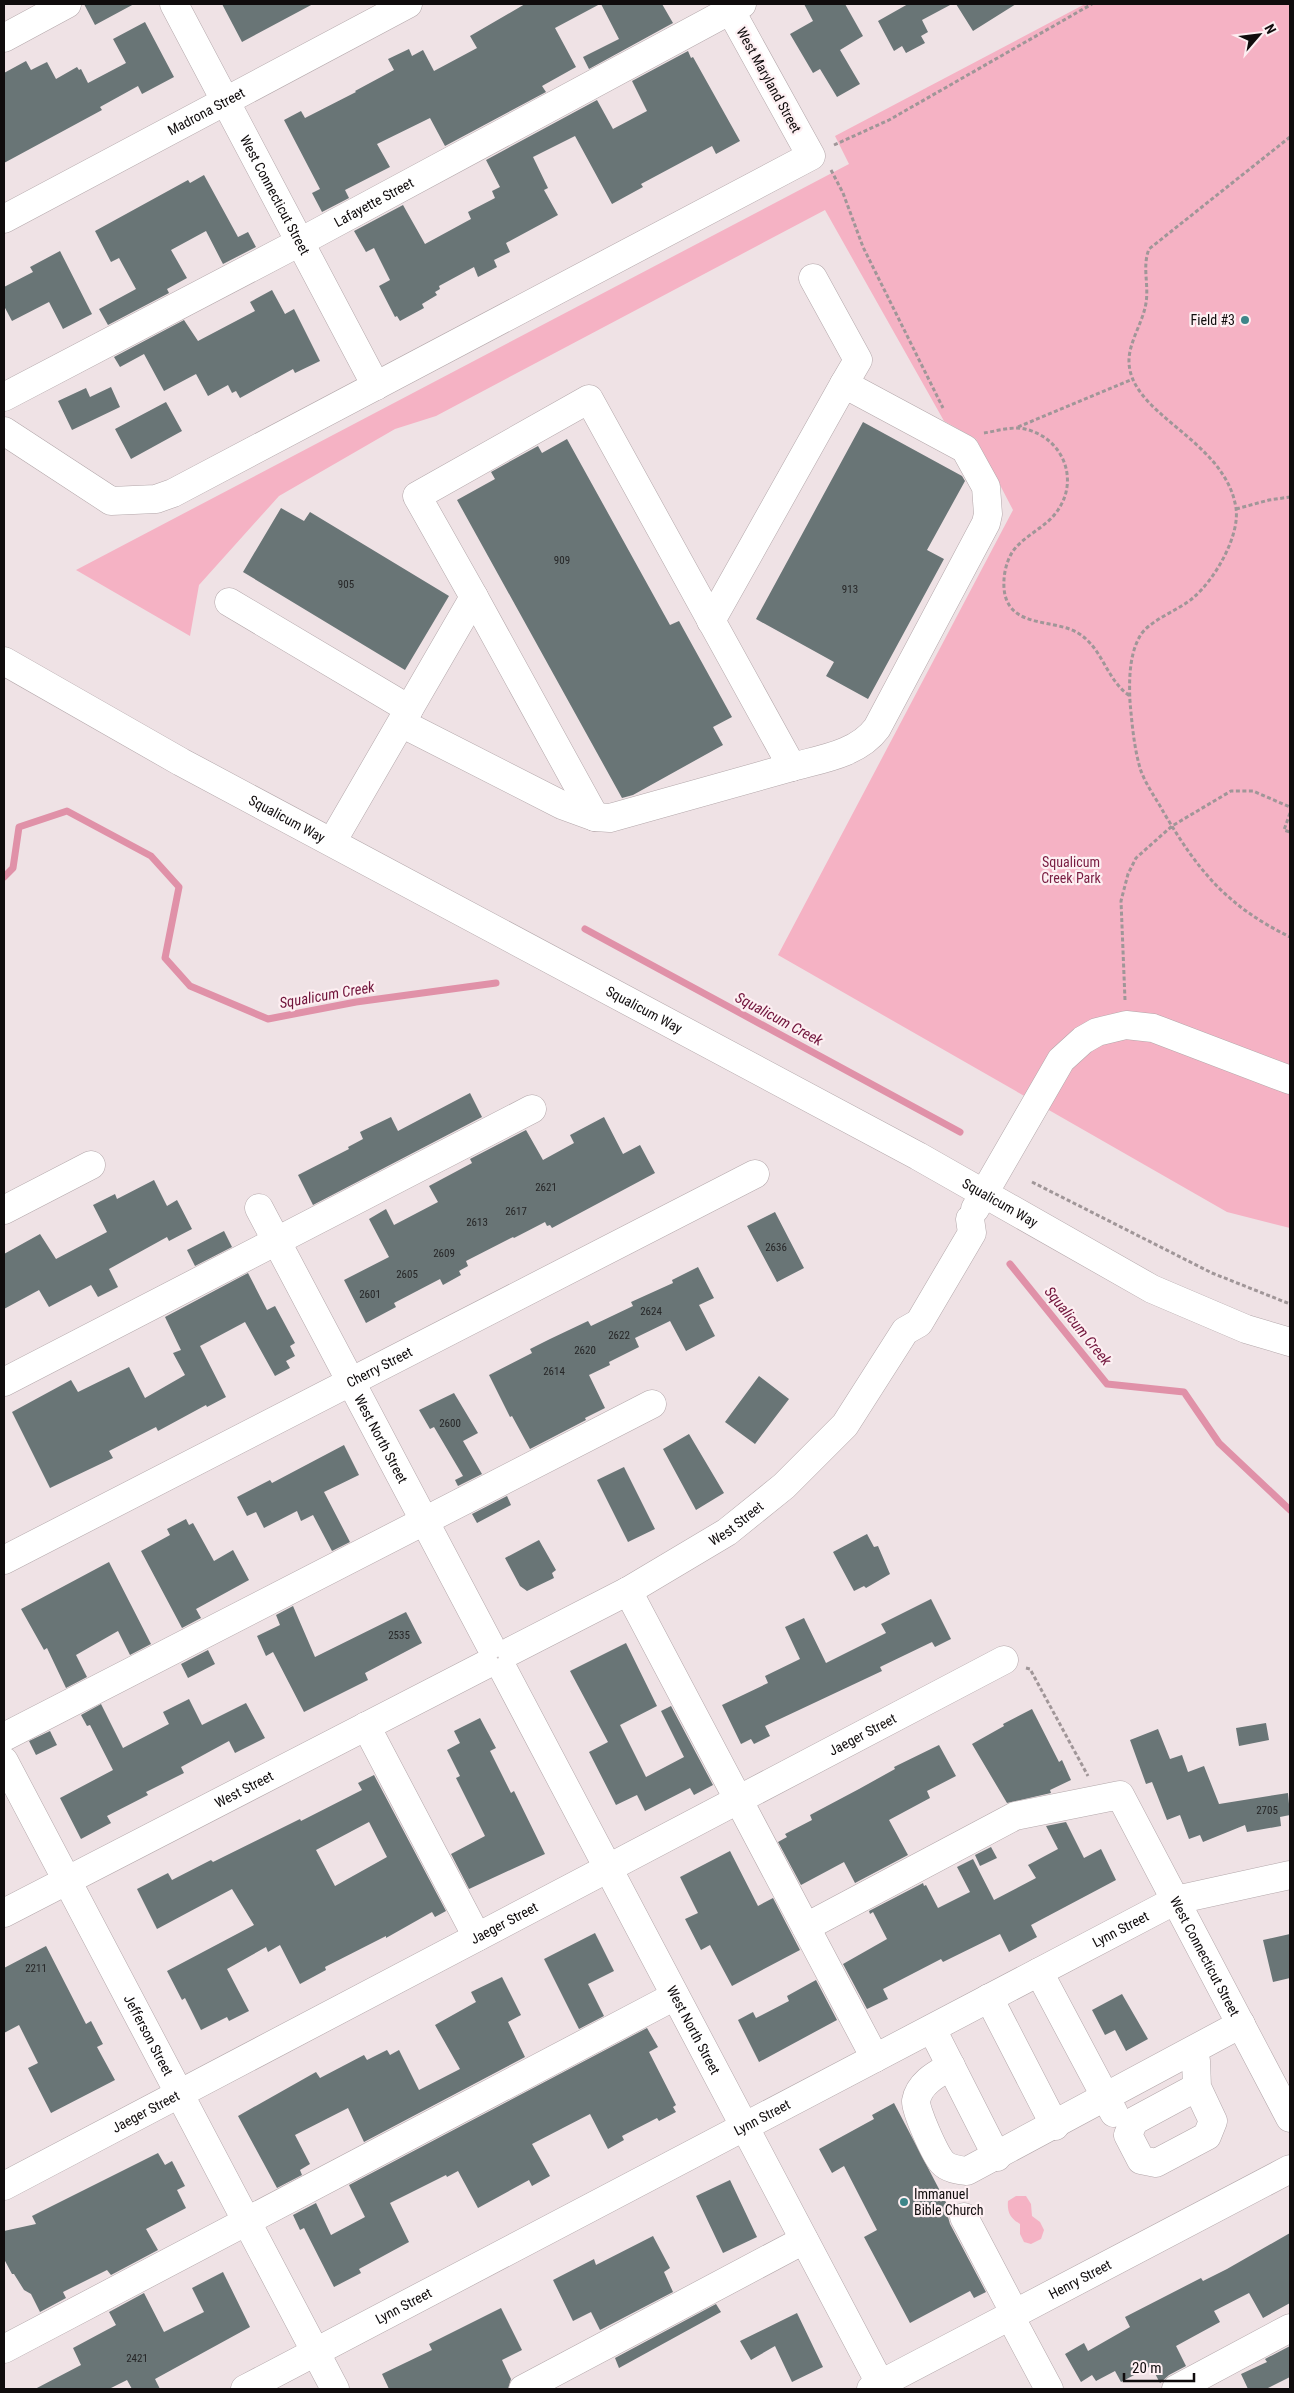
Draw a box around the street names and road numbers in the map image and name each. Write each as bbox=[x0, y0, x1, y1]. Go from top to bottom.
street label: West Maryland Street bbox=[733, 25, 805, 135]
street label: Madrona Street bbox=[165, 84, 247, 138]
street label: West Connecticut Street bbox=[237, 132, 313, 258]
street label: Lafayette Street bbox=[331, 174, 416, 230]
street label: Squalicum Way bbox=[246, 792, 328, 846]
street label: Squalicum Way bbox=[603, 983, 685, 1037]
street label: Squalicum Way bbox=[960, 1175, 1041, 1231]
street label: Cherry Street bbox=[344, 1344, 415, 1391]
street label: West North Street bbox=[351, 1392, 411, 1486]
street label: West Street bbox=[706, 1498, 766, 1549]
street label: Jaeger Street bbox=[826, 1710, 899, 1759]
street label: West Street bbox=[212, 1768, 276, 1811]
street label: West Connecticut Street bbox=[1167, 1894, 1243, 2019]
street label: Jaeger Street bbox=[468, 1899, 540, 1947]
street label: Lynn Street bbox=[1090, 1908, 1151, 1950]
street label: West North Street bbox=[664, 1983, 723, 2077]
street label: Jefferson Street bbox=[121, 1992, 176, 2078]
street label: Jaeger Street bbox=[109, 2087, 182, 2136]
street label: Lynn Street bbox=[731, 2096, 793, 2139]
street label: Henry Street bbox=[1046, 2256, 1114, 2302]
street label: Lynn Street bbox=[373, 2284, 434, 2327]

